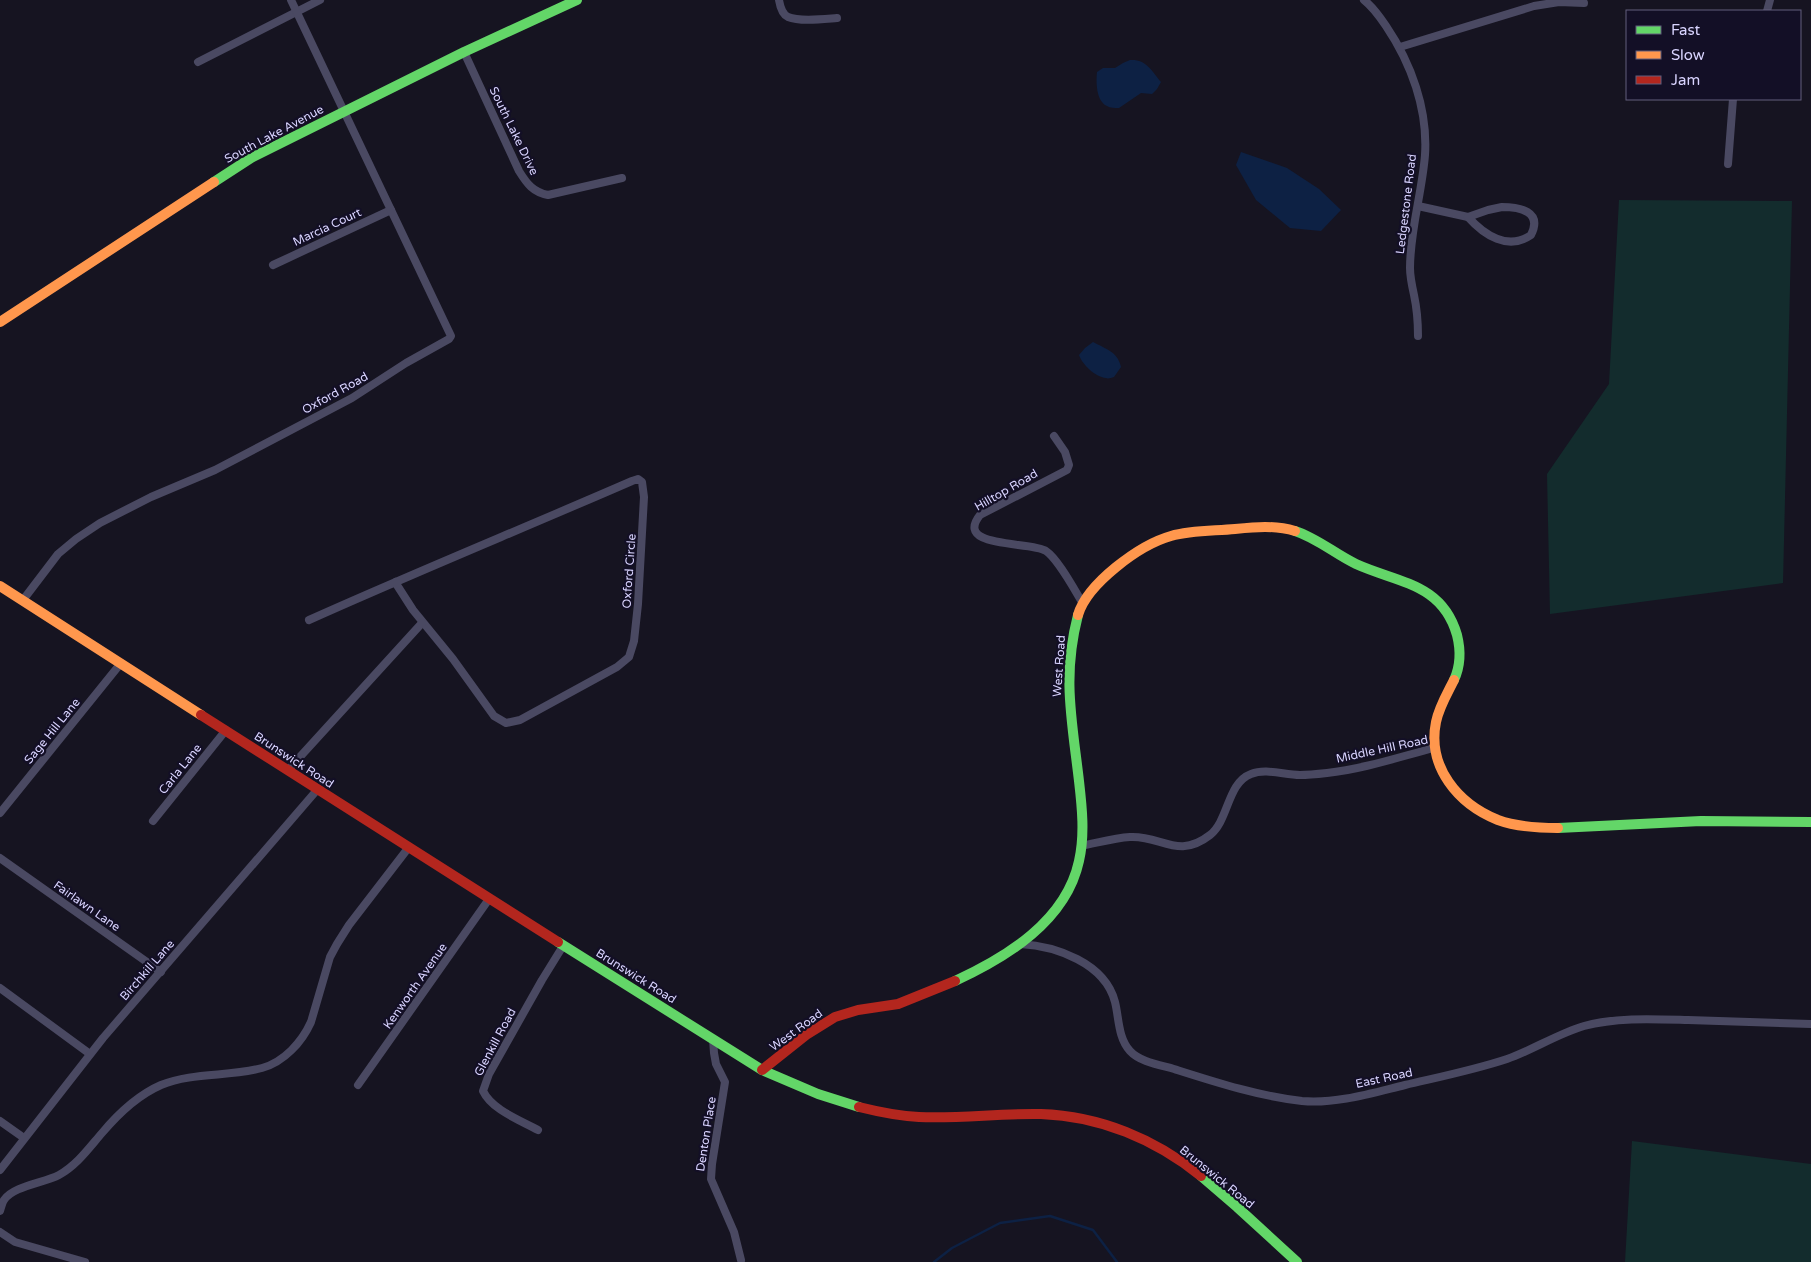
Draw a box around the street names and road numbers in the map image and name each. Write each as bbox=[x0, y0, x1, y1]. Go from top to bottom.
street label: South Lake Drive bbox=[487, 85, 542, 178]
street label: South Lake Avenue bbox=[222, 102, 326, 166]
street label: Ledgestone Road bbox=[1393, 153, 1419, 255]
street label: Marcia Court bbox=[291, 205, 364, 249]
street label: Oxford Road bbox=[300, 369, 370, 417]
street label: Hilltop Road bbox=[972, 466, 1040, 514]
street label: Oxford Circle bbox=[619, 533, 639, 609]
street label: West Road bbox=[1050, 635, 1068, 697]
street label: Sage Hill Lane bbox=[21, 695, 83, 767]
street label: Brunswick Road bbox=[252, 729, 336, 791]
street label: Middle Hill Road bbox=[1335, 732, 1429, 766]
street label: Carla Lane bbox=[156, 741, 205, 797]
street label: Fairlawn Lane bbox=[51, 878, 123, 934]
street label: Birchkill Lane bbox=[117, 937, 177, 1003]
street label: Kenworth Avenue bbox=[380, 940, 450, 1032]
street label: Brunswick Road bbox=[593, 946, 679, 1006]
street label: Glenkill Road bbox=[471, 1006, 519, 1078]
street label: West Road bbox=[767, 1006, 825, 1054]
street label: East Road bbox=[1354, 1065, 1414, 1091]
street label: Denton Place bbox=[693, 1095, 719, 1173]
street label: Brunswick Road bbox=[1177, 1143, 1257, 1211]

